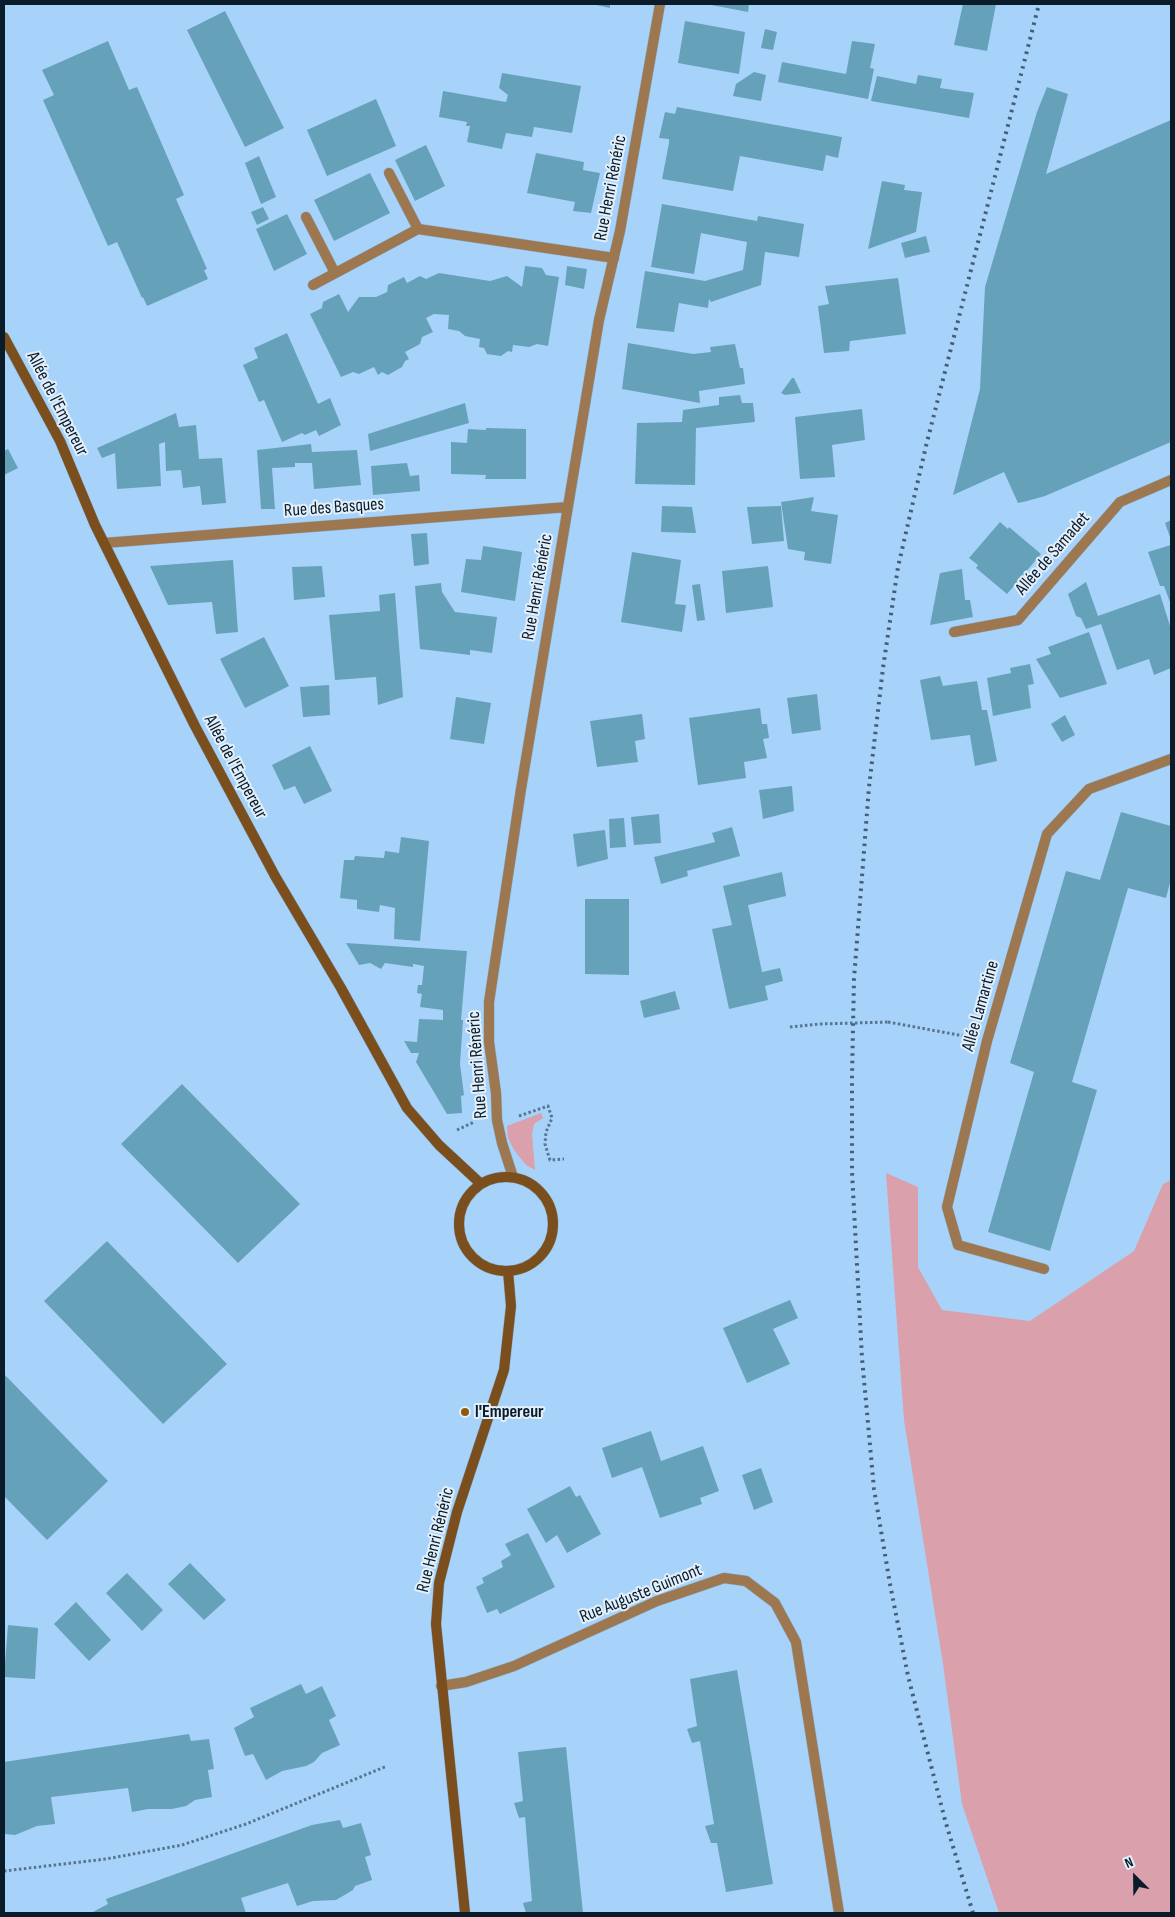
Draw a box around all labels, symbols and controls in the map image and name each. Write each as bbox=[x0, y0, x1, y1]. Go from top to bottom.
street label: Rue Henri Rénéric bbox=[590, 133, 632, 243]
street label: Allée de l'Empereur bbox=[21, 348, 93, 460]
street label: Rue des Basques bbox=[283, 494, 385, 522]
street label: Allée de Samadet bbox=[1011, 508, 1095, 600]
street label: Rue Henri Rénéric bbox=[518, 532, 558, 642]
street label: Allée de l'Empereur bbox=[199, 712, 271, 822]
street label: Allée Lamartine bbox=[958, 958, 1004, 1054]
street label: Rue Henri Rénéric bbox=[463, 1011, 493, 1119]
place label: l'Empereur bbox=[475, 1401, 544, 1423]
marker: l'Empereur bbox=[459, 1406, 471, 1418]
street label: Rue Henri Rénéric bbox=[413, 1485, 459, 1595]
street label: Rue Auguste Guimont bbox=[577, 1560, 705, 1628]
north arrow bbox=[1110, 1852, 1160, 1902]
text: N bbox=[1122, 1853, 1136, 1872]

